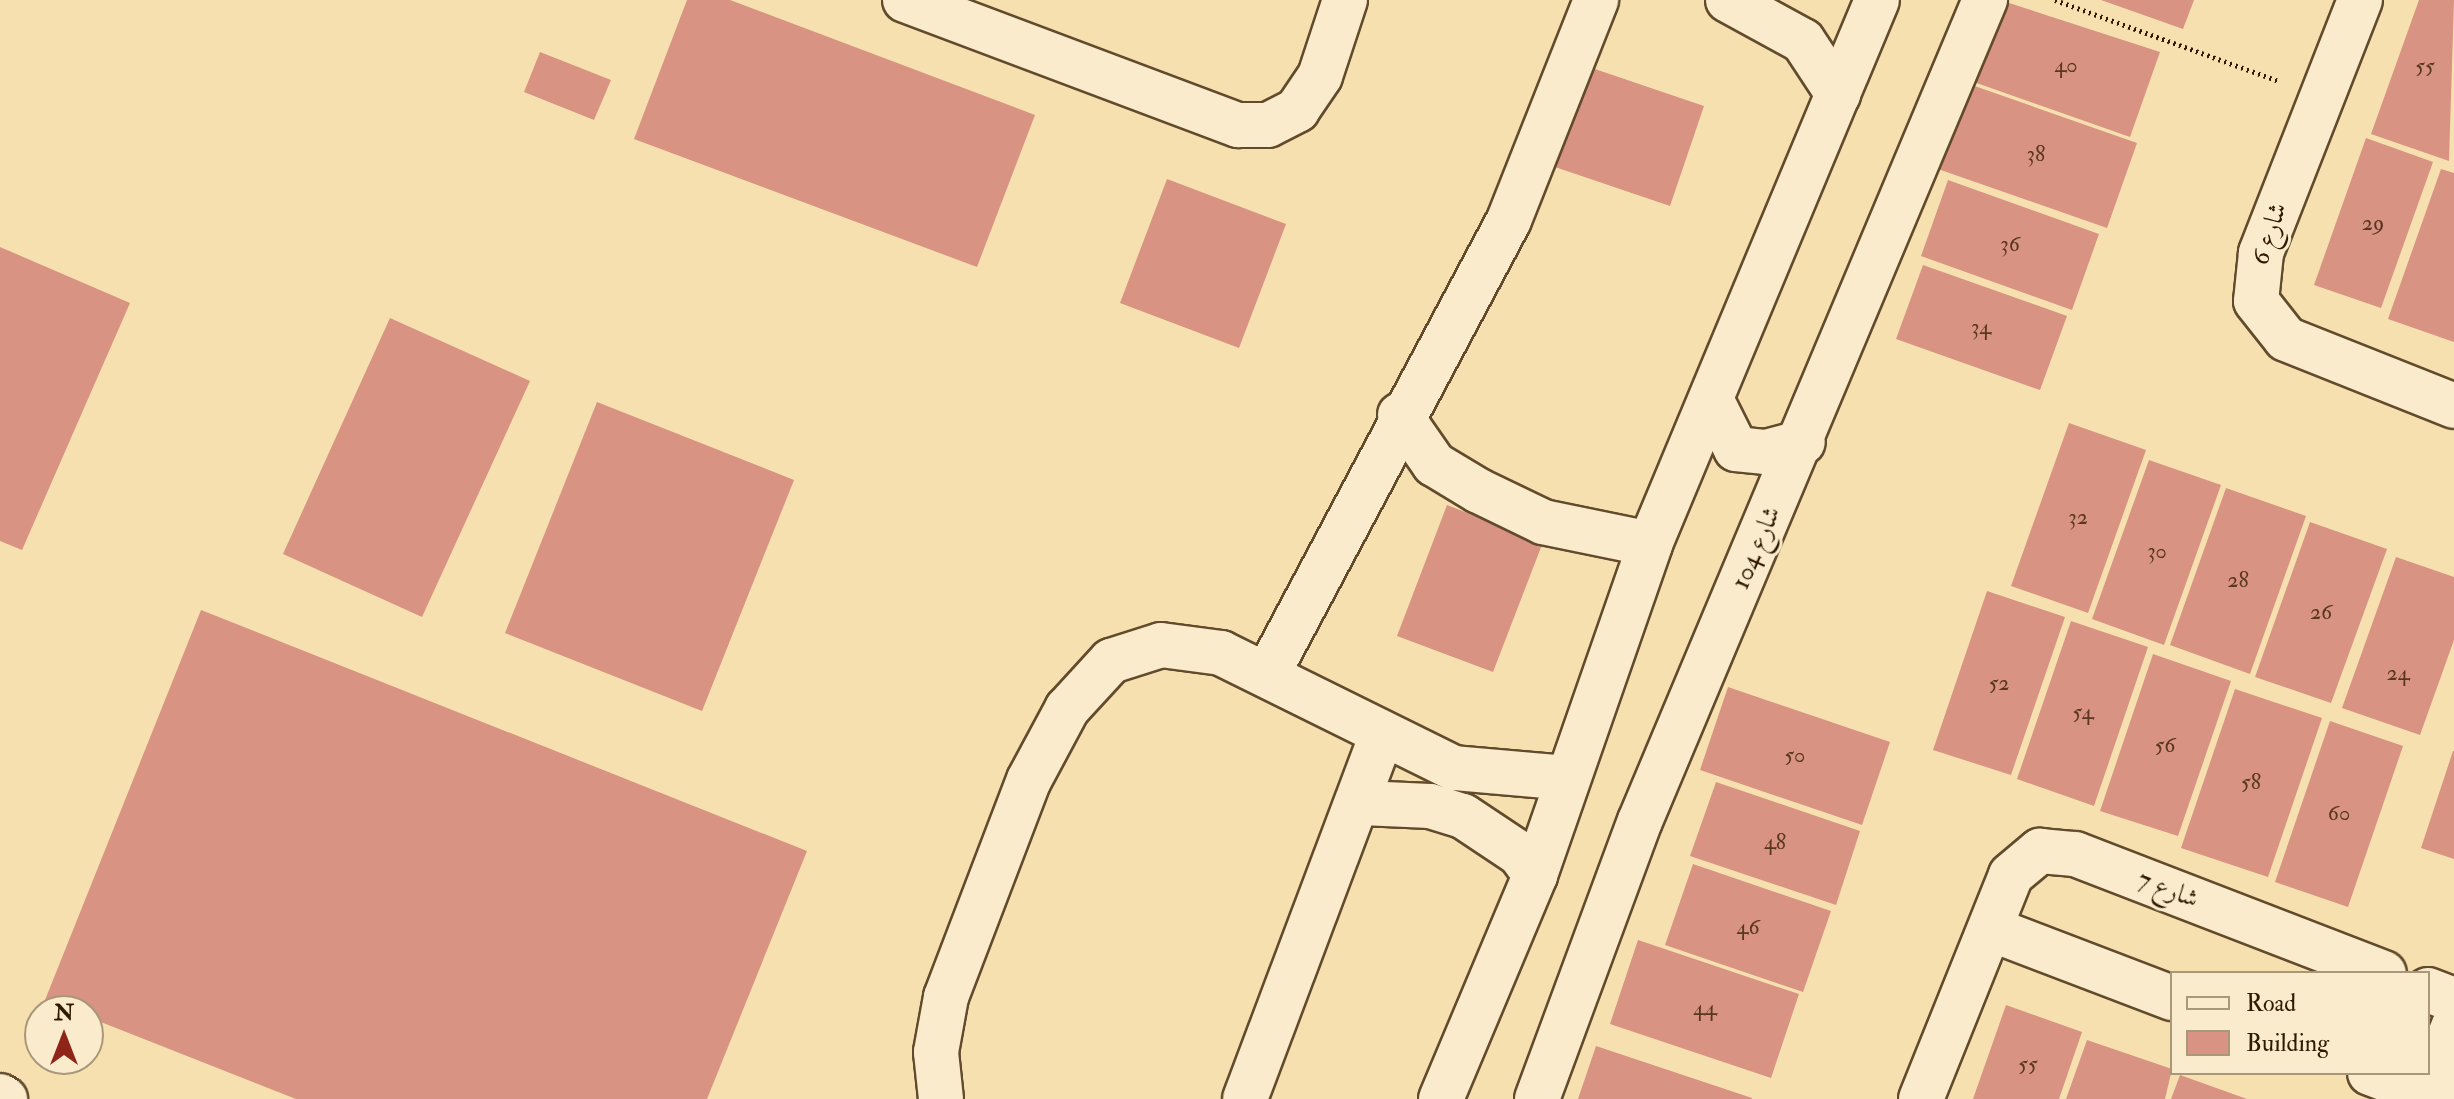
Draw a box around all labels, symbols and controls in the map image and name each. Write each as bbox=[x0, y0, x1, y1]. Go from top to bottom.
house number: 40 bbox=[2054, 53, 2078, 79]
house number: 55 bbox=[2415, 54, 2435, 80]
house number: 38 bbox=[2027, 142, 2045, 168]
street label: شارع 6 bbox=[2245, 199, 2295, 269]
house number: 29 bbox=[2362, 211, 2384, 237]
house number: 36 bbox=[2000, 232, 2020, 258]
house number: 34 bbox=[1971, 315, 1991, 341]
street label: شارع 104 bbox=[1726, 502, 1788, 594]
house number: 32 bbox=[2068, 505, 2088, 531]
house number: 30 bbox=[2147, 539, 2167, 565]
house number: 28 bbox=[2227, 568, 2249, 594]
house number: 26 bbox=[2310, 600, 2332, 626]
house number: 24 bbox=[2386, 661, 2410, 687]
house number: 52 bbox=[1989, 671, 2009, 697]
house number: 54 bbox=[2073, 700, 2093, 726]
house number: 56 bbox=[2155, 733, 2175, 759]
house number: 50 bbox=[1785, 743, 1805, 769]
house number: 58 bbox=[2241, 770, 2261, 796]
house number: 60 bbox=[2328, 801, 2350, 827]
house number: 48 bbox=[1764, 830, 1786, 856]
street label: شارع 7 bbox=[2133, 864, 2203, 916]
house number: 46 bbox=[1737, 915, 1759, 941]
legend bbox=[2170, 971, 2430, 1075]
text: Road bbox=[2246, 988, 2296, 1019]
north arrow bbox=[24, 995, 104, 1075]
house number: 44 bbox=[1693, 996, 1717, 1022]
text: N bbox=[54, 999, 74, 1027]
text: Building bbox=[2246, 1028, 2329, 1059]
house number: 55 bbox=[2018, 1052, 2038, 1078]

